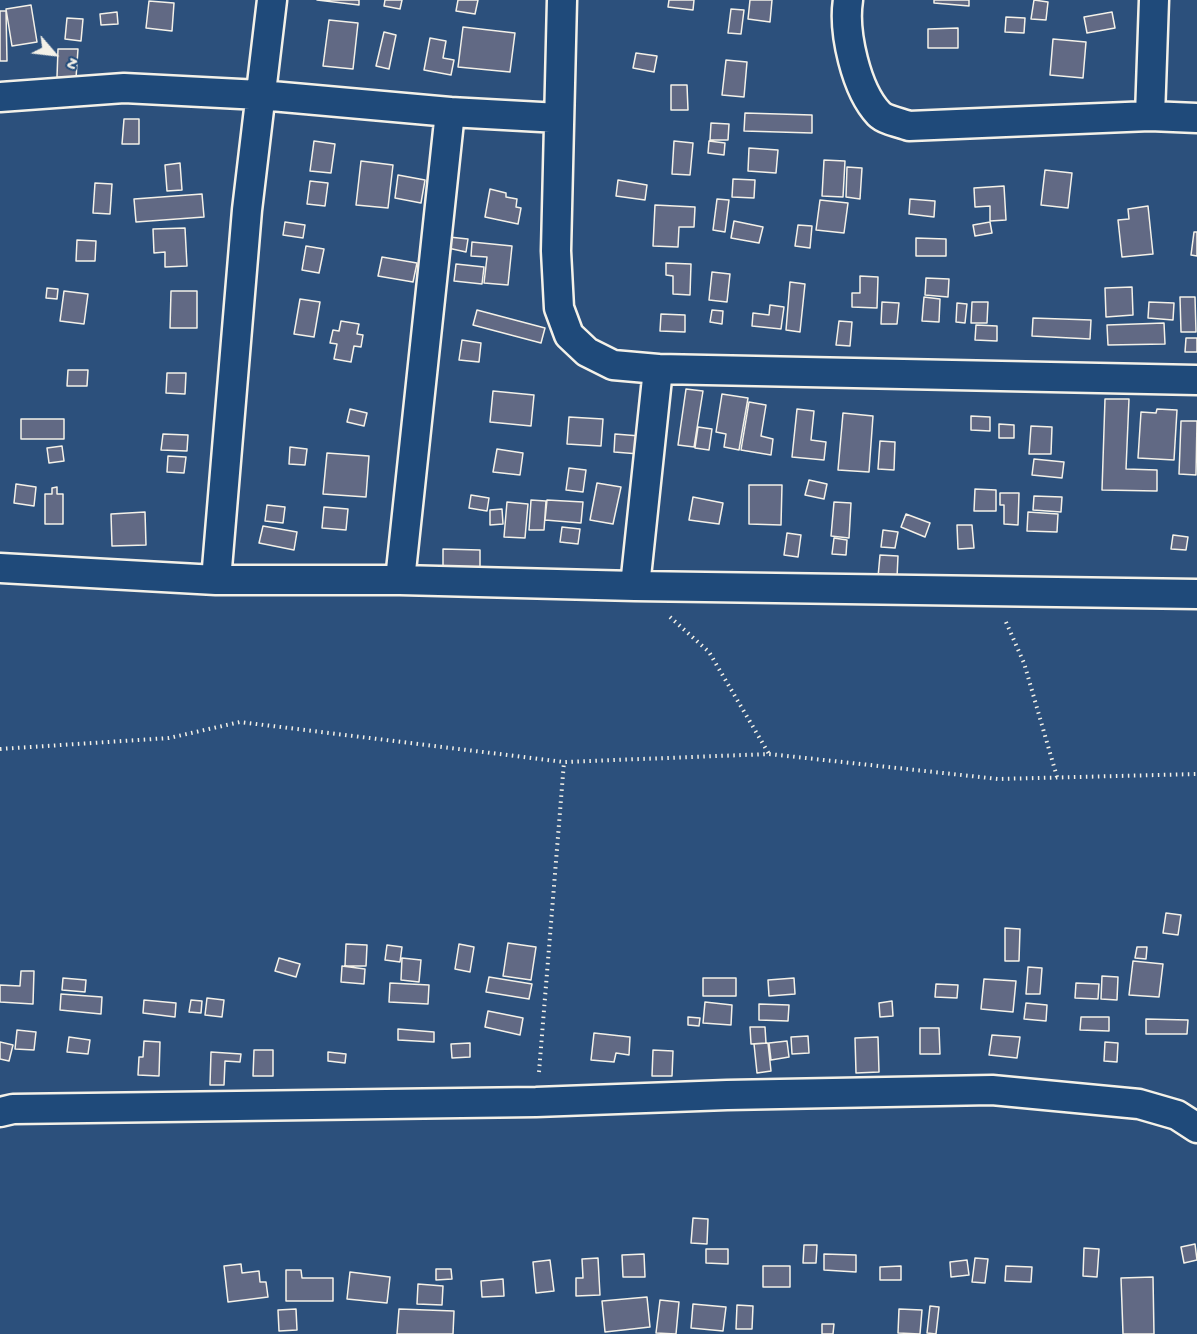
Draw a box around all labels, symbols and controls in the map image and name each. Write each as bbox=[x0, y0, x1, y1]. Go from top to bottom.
north arrow bbox=[24, 24, 84, 84]
text: N bbox=[59, 54, 81, 72]

